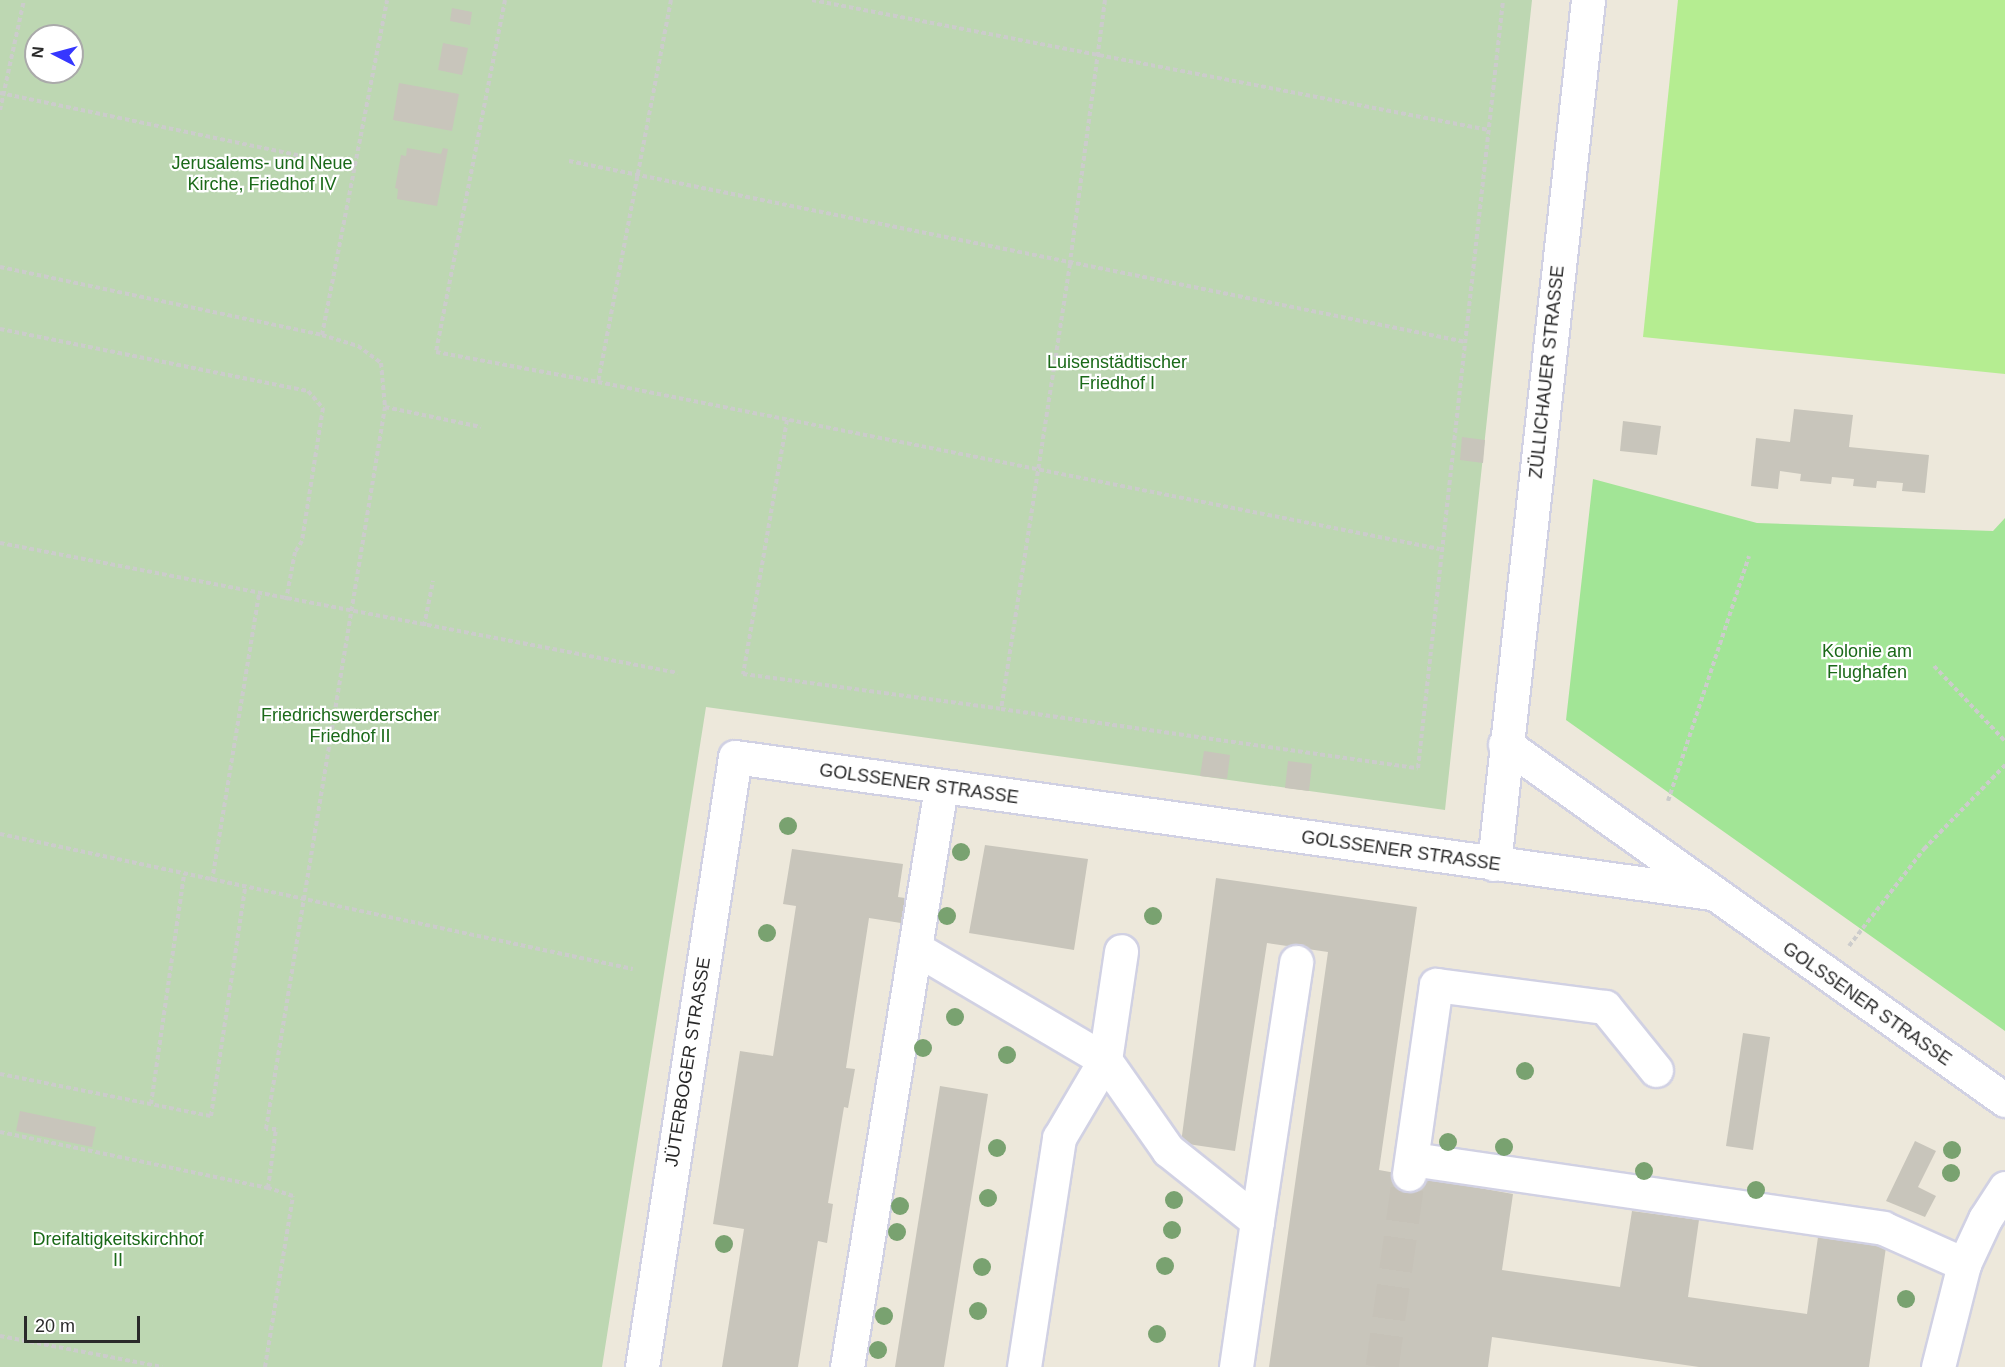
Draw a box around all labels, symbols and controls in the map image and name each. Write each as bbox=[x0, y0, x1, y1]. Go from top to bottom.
north arrow bbox=[24, 24, 84, 84]
text: N bbox=[29, 46, 47, 59]
park label: Jerusalems- und Neue Kirche, Friedhof IV bbox=[171, 153, 353, 195]
street label: ZÜLLICHAUER STRASSE bbox=[1525, 264, 1569, 480]
park label: Luisenstädtischer Friedhof I bbox=[1047, 352, 1187, 394]
park label: Kolonie am Flughafen bbox=[1822, 641, 1912, 684]
park label: Friedrichswerderscher Friedhof II bbox=[261, 705, 439, 748]
street label: GOLSSENER STRASSE bbox=[818, 759, 1020, 809]
street label: GOLSSENER STRASSE bbox=[1300, 826, 1502, 876]
street label: GOLSSENER STRASSE bbox=[1778, 937, 1956, 1071]
street label: JÜTERBOGER STRASSE bbox=[661, 956, 715, 1168]
park label: Dreifaltigkeitskirchhof II bbox=[32, 1229, 204, 1272]
scale bar bbox=[27, 1304, 142, 1342]
text: 20 m bbox=[35, 1316, 75, 1336]

